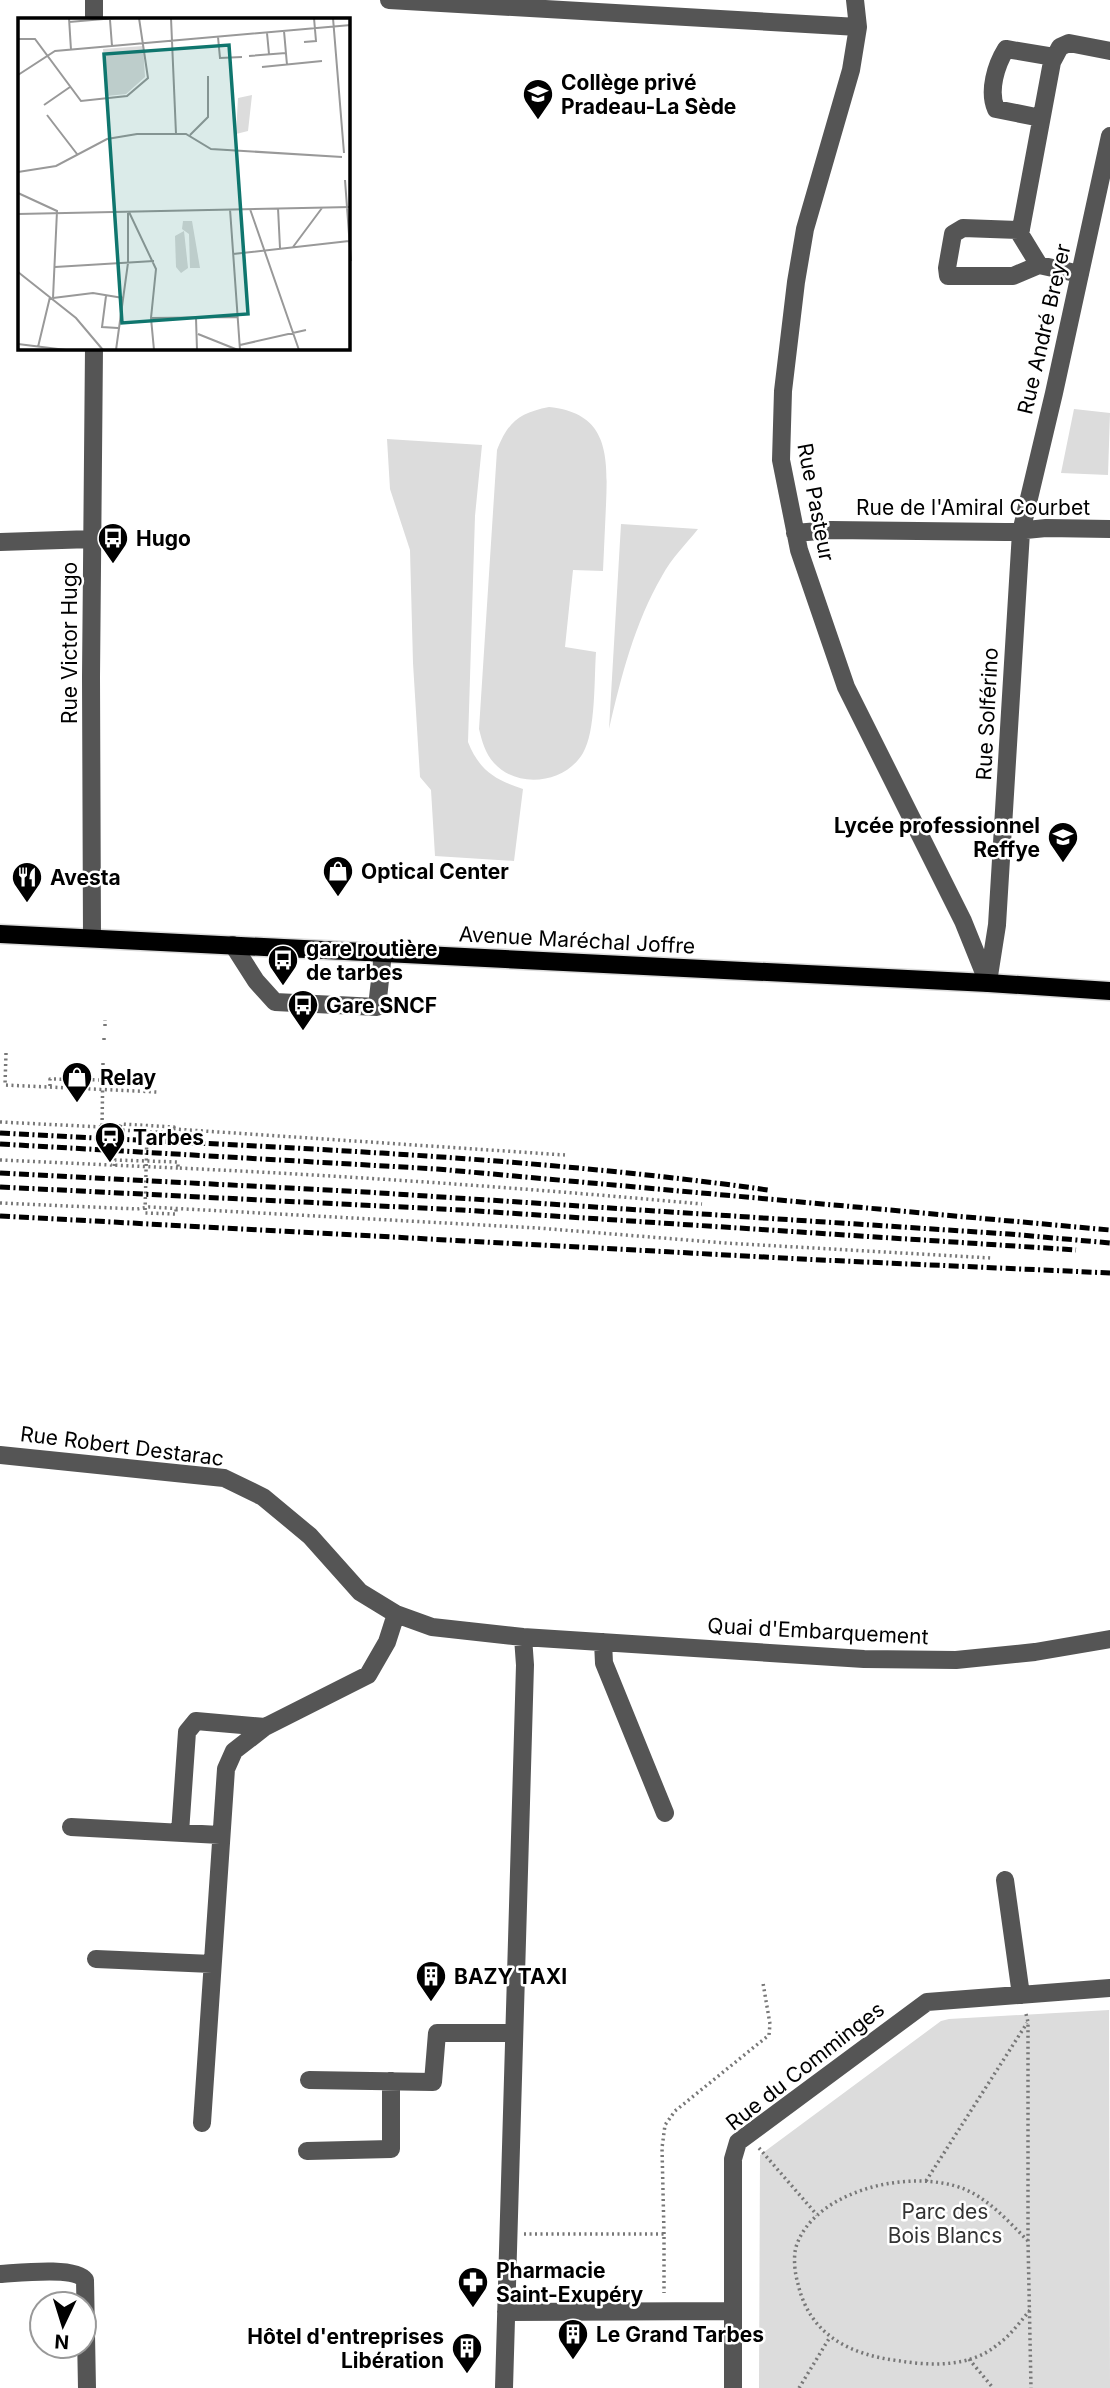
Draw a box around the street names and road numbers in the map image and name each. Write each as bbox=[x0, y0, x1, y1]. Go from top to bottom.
street label: Rue André Breyer bbox=[1012, 241, 1076, 417]
street label: Rue Pasteur bbox=[792, 441, 840, 563]
street label: Rue de l'Amiral Courbet bbox=[856, 495, 1090, 520]
street label: Rue Victor Hugo bbox=[57, 562, 82, 724]
street label: Rue Solférino bbox=[971, 647, 1003, 781]
street label: Avenue Maréchal Joffre bbox=[458, 921, 696, 959]
street label: Rue Robert Destarac bbox=[19, 1421, 225, 1471]
street label: Quai d'Embarquement bbox=[707, 1613, 929, 1649]
street label: Rue du Comminges bbox=[721, 1997, 889, 2135]

